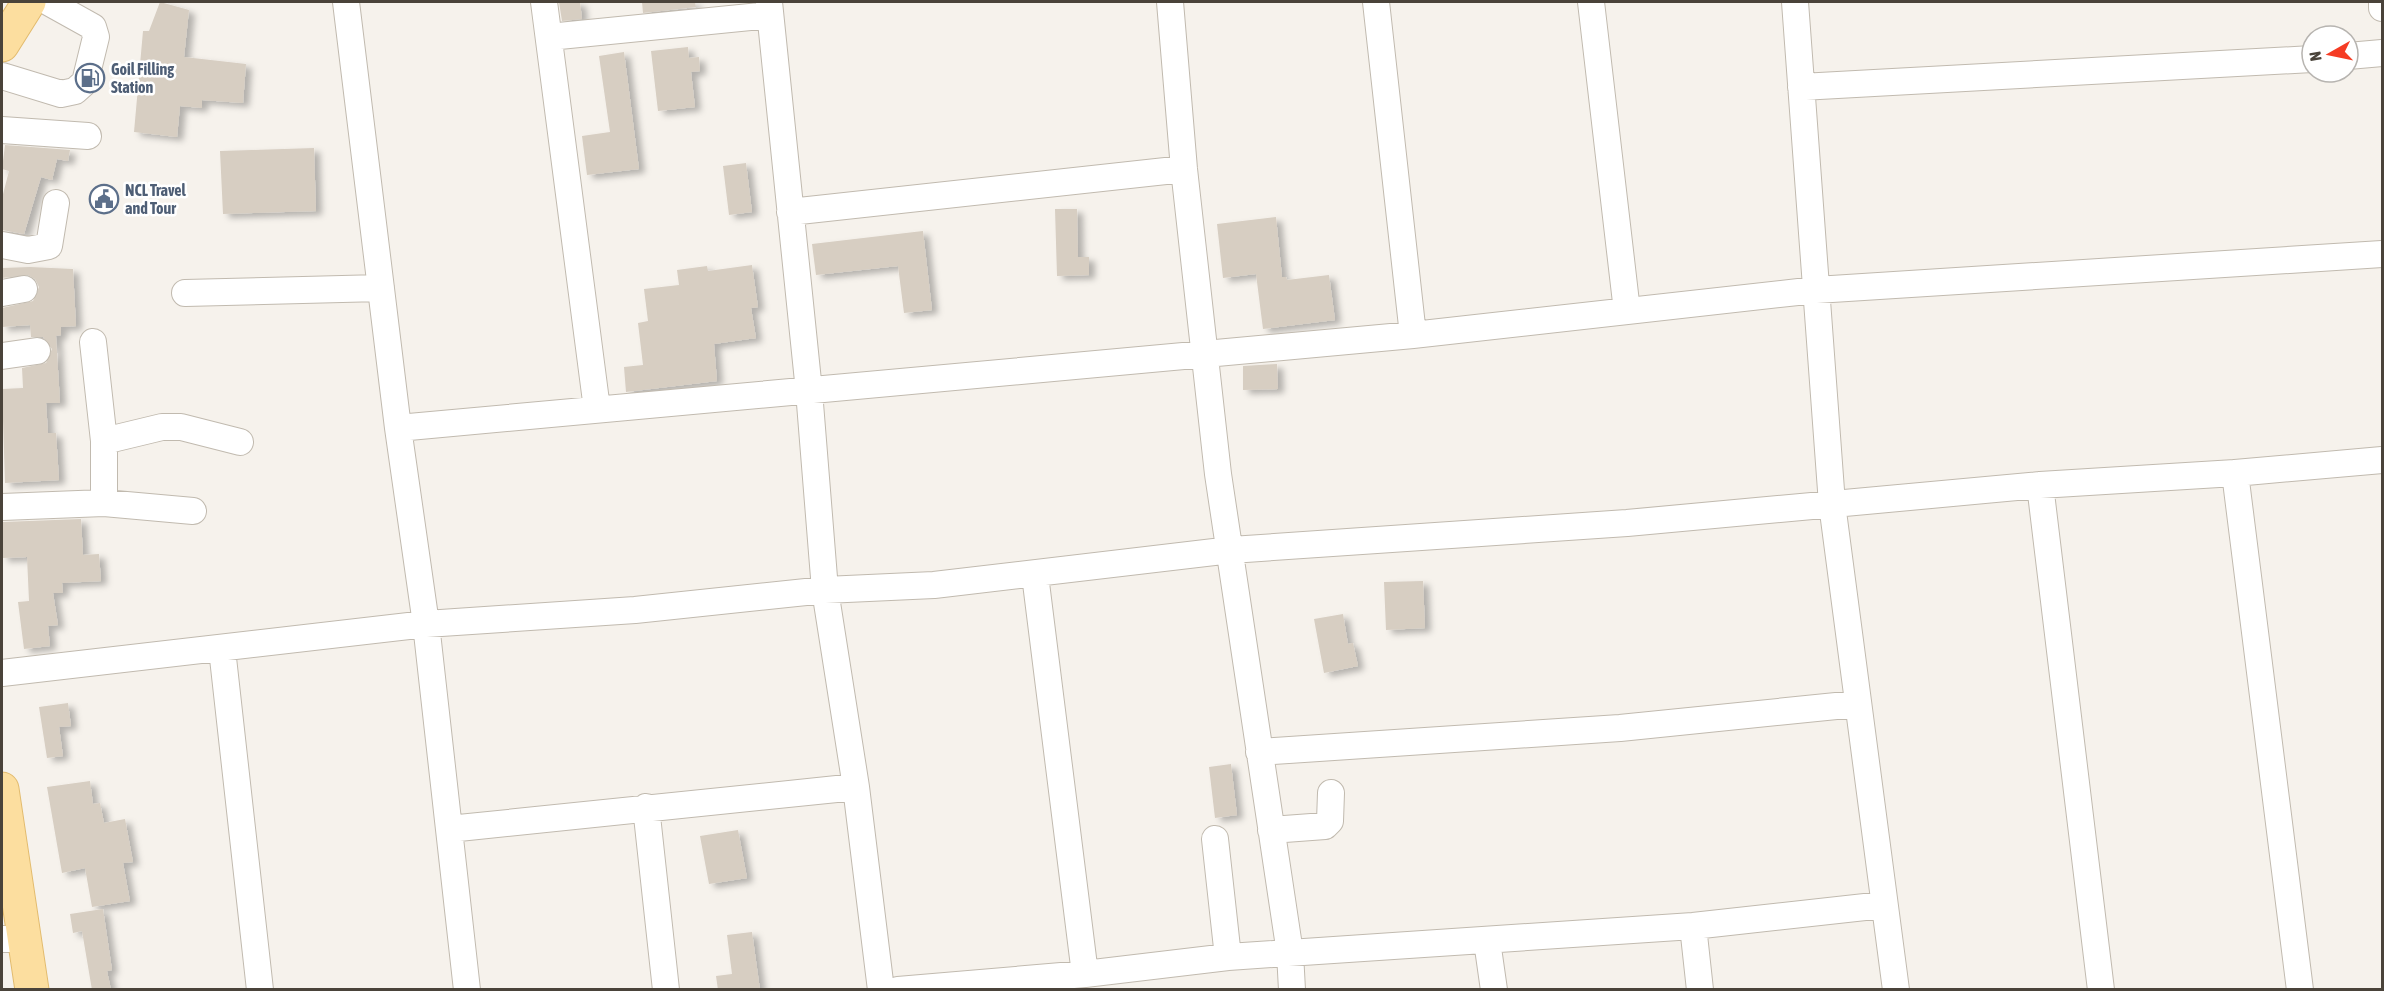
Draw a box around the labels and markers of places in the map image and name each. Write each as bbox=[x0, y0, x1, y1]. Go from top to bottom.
place label: Goil Filling Station bbox=[111, 60, 174, 96]
fuel station icon: Goil Filling Station bbox=[74, 62, 106, 94]
place label: NCL Travel and Tour bbox=[125, 181, 187, 217]
public building icon: NCL Travel and Tour bbox=[88, 183, 120, 215]

